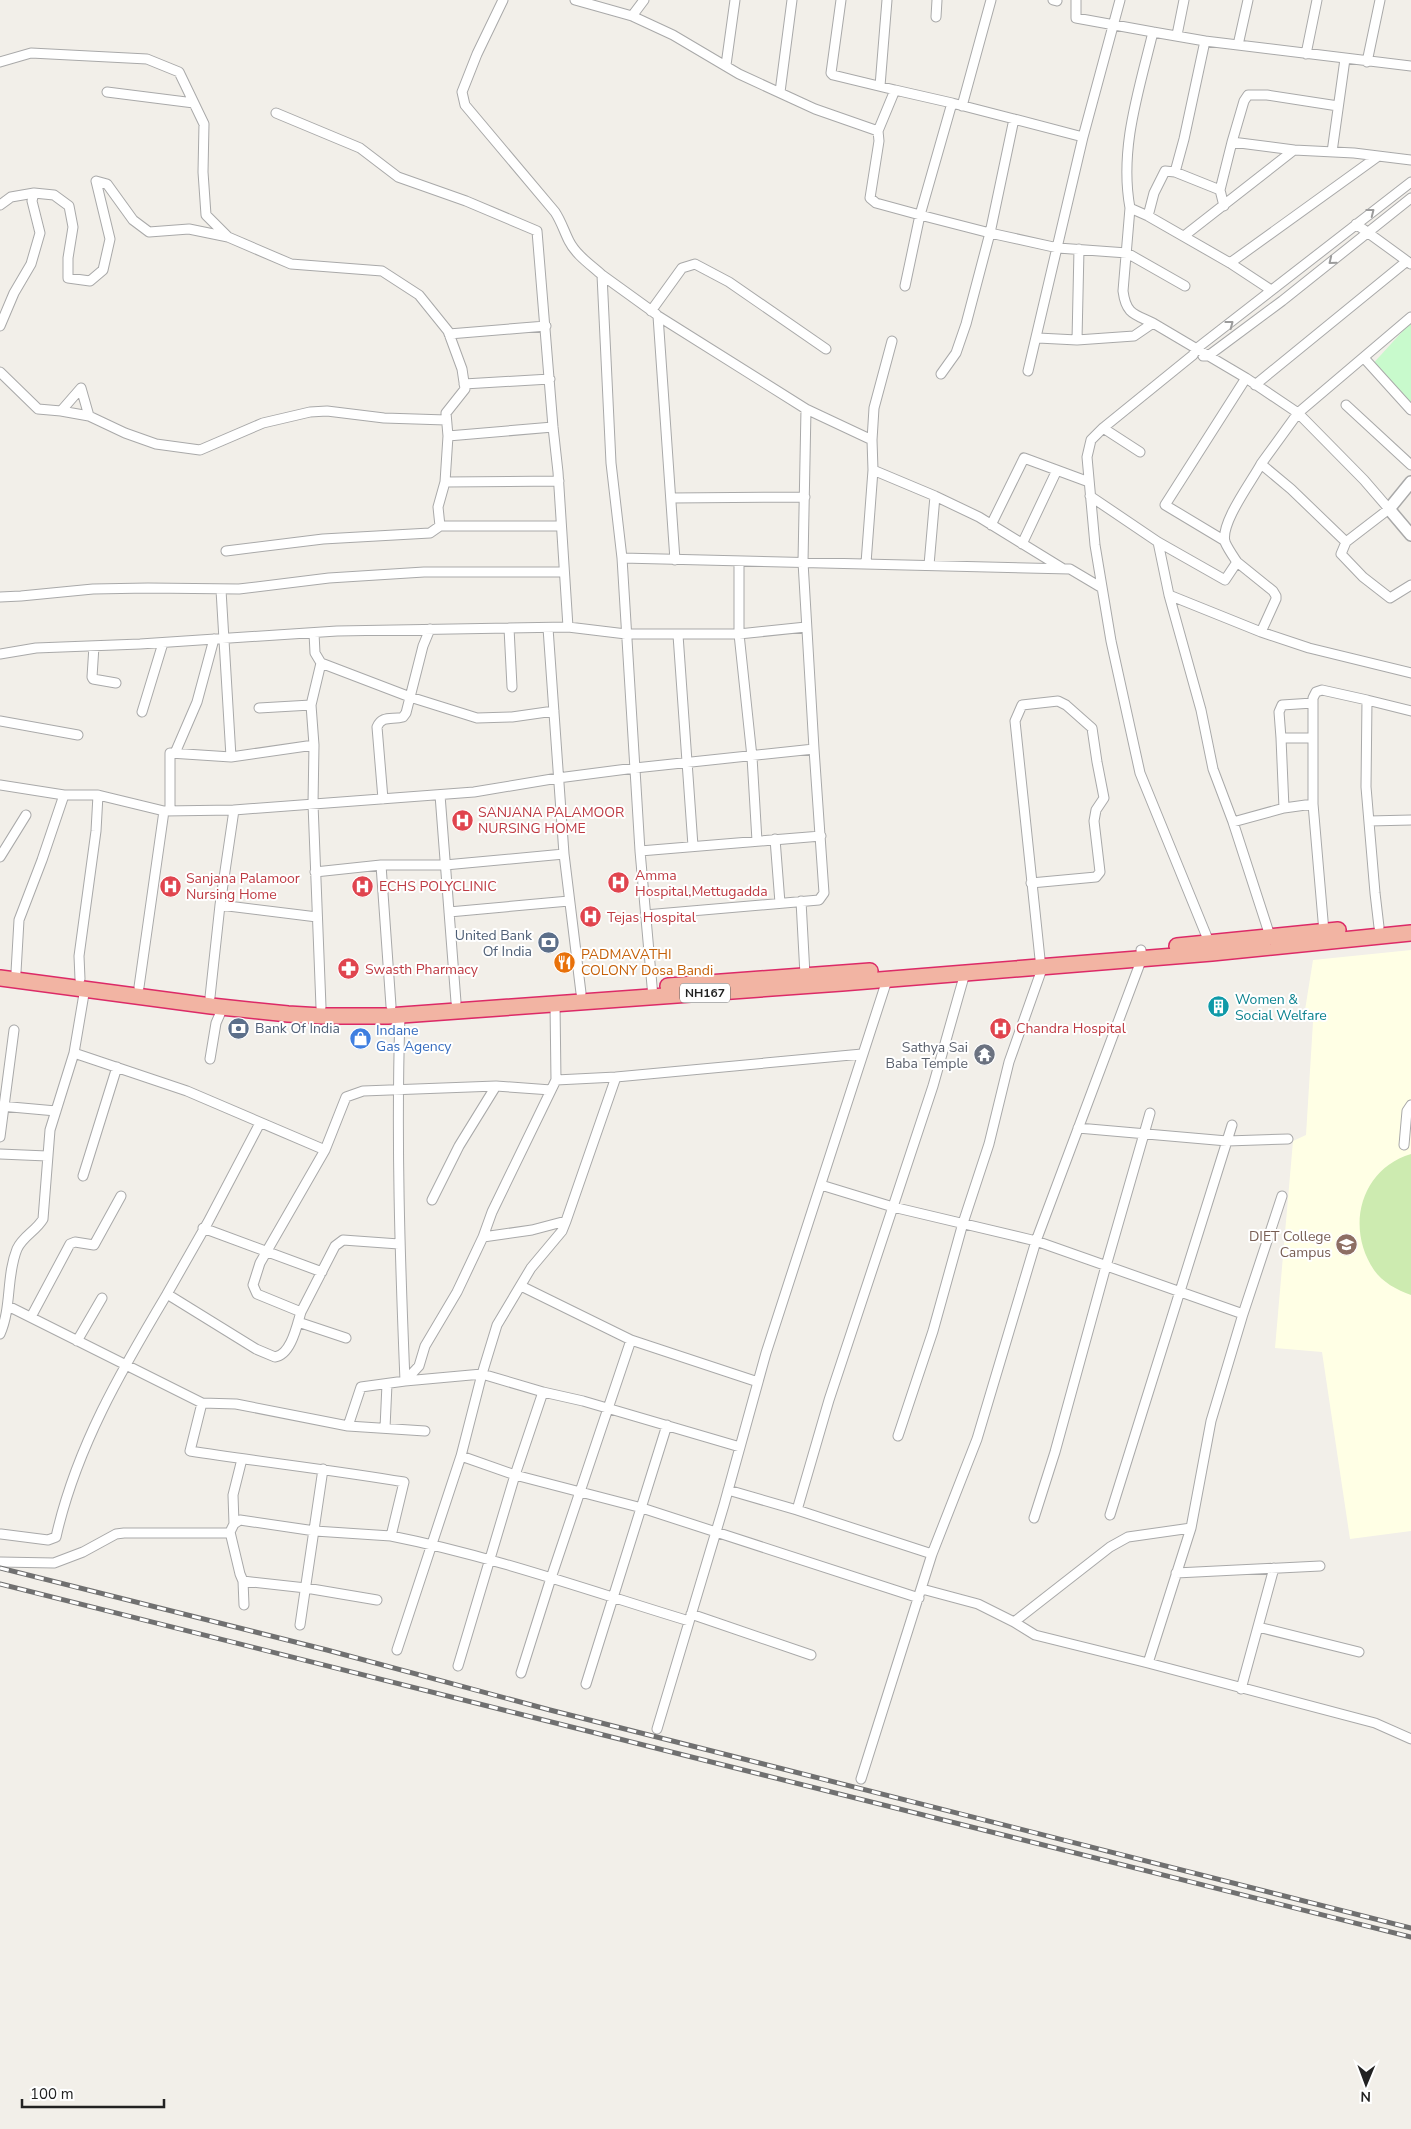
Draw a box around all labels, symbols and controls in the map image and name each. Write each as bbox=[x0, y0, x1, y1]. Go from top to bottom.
one-way arrow bbox=[1365, 210, 1374, 218]
one-way arrow bbox=[1329, 256, 1338, 264]
one-way arrow bbox=[1224, 321, 1233, 329]
place label: SANJANA PALAMOOR NURSING HOME bbox=[478, 803, 624, 838]
hospital icon: SANJANA PALAMOOR NURSING HOME bbox=[450, 808, 474, 832]
place label: Amma Hospital,Mettugadda bbox=[635, 866, 768, 901]
place label: Sanjana Palamoor Nursing Home bbox=[186, 869, 300, 904]
hospital icon: Amma Hospital,Mettugadda bbox=[607, 871, 631, 895]
hospital icon: Sanjana Palamoor Nursing Home bbox=[158, 874, 182, 898]
hospital icon: ECHS POLYCLINIC bbox=[351, 874, 375, 898]
place label: ECHS POLYCLINIC bbox=[379, 877, 497, 896]
hospital icon: Tejas Hospital bbox=[579, 905, 603, 929]
place label: Tejas Hospital bbox=[607, 908, 697, 927]
place label: United Bank Of India bbox=[455, 926, 533, 961]
bank icon: United Bank Of India bbox=[536, 931, 560, 955]
place label: PADMAVATHI COLONY Dosa Bandi bbox=[581, 945, 713, 980]
restaurant icon: PADMAVATHI COLONY Dosa Bandi bbox=[553, 950, 577, 974]
pharmacy icon: Swasth Pharmacy bbox=[337, 957, 361, 981]
place label: Swasth Pharmacy bbox=[365, 960, 479, 979]
road number: NH167 bbox=[680, 984, 730, 1002]
place label: Women & Social Welfare bbox=[1235, 990, 1327, 1025]
building icon: Women & Social Welfare bbox=[1207, 995, 1231, 1019]
bank icon: Bank Of India bbox=[227, 1016, 251, 1040]
hospital icon: Chandra Hospital bbox=[988, 1016, 1012, 1040]
place label: Bank Of India bbox=[255, 1019, 340, 1038]
place label: Chandra Hospital bbox=[1016, 1019, 1127, 1038]
place label: Indane Gas Agency bbox=[376, 1021, 452, 1056]
shop icon: Indane Gas Agency bbox=[348, 1026, 372, 1050]
place label: Sathya Sai Baba Temple bbox=[885, 1038, 968, 1073]
temple icon: Sathya Sai Baba Temple bbox=[972, 1043, 996, 1067]
place label: DIET College Campus bbox=[1249, 1227, 1331, 1262]
school or university icon: DIET College Campus bbox=[1335, 1232, 1359, 1256]
north arrow bbox=[1341, 2059, 1391, 2109]
scale bar bbox=[22, 2076, 165, 2108]
text: 100 m bbox=[30, 2084, 74, 2104]
text: N bbox=[1360, 2087, 1371, 2106]

